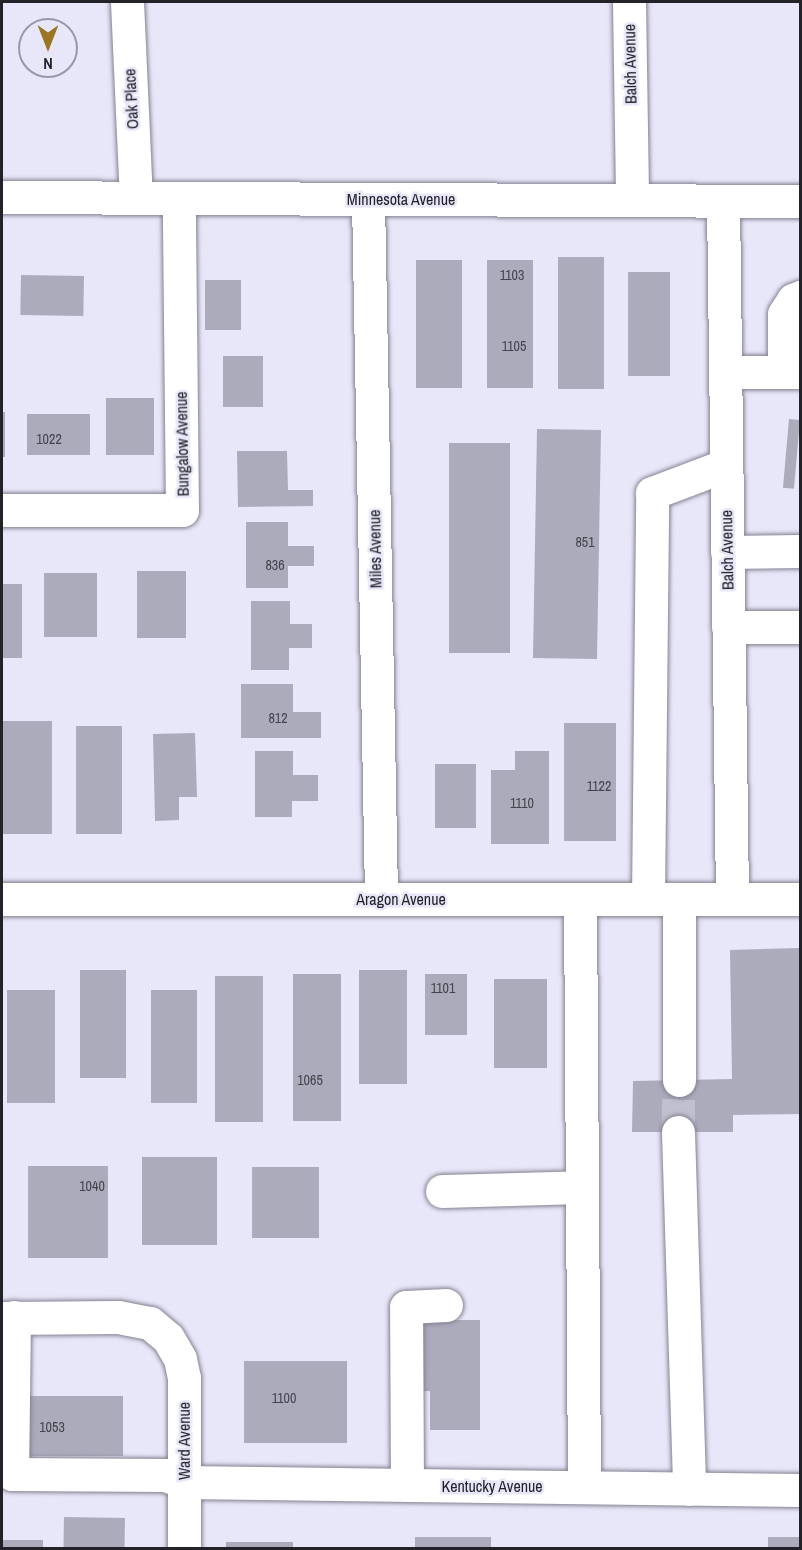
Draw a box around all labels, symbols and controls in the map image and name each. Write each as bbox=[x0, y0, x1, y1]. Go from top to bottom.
north arrow bbox=[18, 18, 78, 78]
street label: Balch Avenue bbox=[620, 23, 640, 105]
text: N bbox=[43, 53, 53, 75]
street label: Oak Place bbox=[120, 68, 142, 130]
street label: Minnesota Avenue bbox=[346, 189, 456, 209]
house number: 1103 bbox=[500, 267, 524, 283]
house number: 1105 bbox=[502, 338, 526, 354]
street label: Bungalow Avenue bbox=[171, 391, 193, 497]
house number: 1022 bbox=[36, 431, 62, 447]
street label: Miles Avenue bbox=[365, 509, 385, 589]
street label: Balch Avenue bbox=[717, 509, 737, 591]
house number: 851 bbox=[575, 534, 595, 550]
house number: 836 bbox=[265, 557, 285, 573]
house number: 812 bbox=[268, 710, 288, 726]
house number: 1122 bbox=[587, 778, 611, 794]
house number: 1110 bbox=[510, 795, 534, 811]
street label: Aragon Avenue bbox=[356, 889, 446, 909]
house number: 1101 bbox=[431, 980, 455, 996]
house number: 1065 bbox=[297, 1072, 323, 1088]
house number: 1040 bbox=[79, 1178, 105, 1194]
house number: 1100 bbox=[272, 1390, 296, 1406]
street label: Ward Avenue bbox=[174, 1402, 194, 1480]
house number: 1053 bbox=[39, 1419, 65, 1435]
street label: Kentucky Avenue bbox=[441, 1476, 543, 1496]

